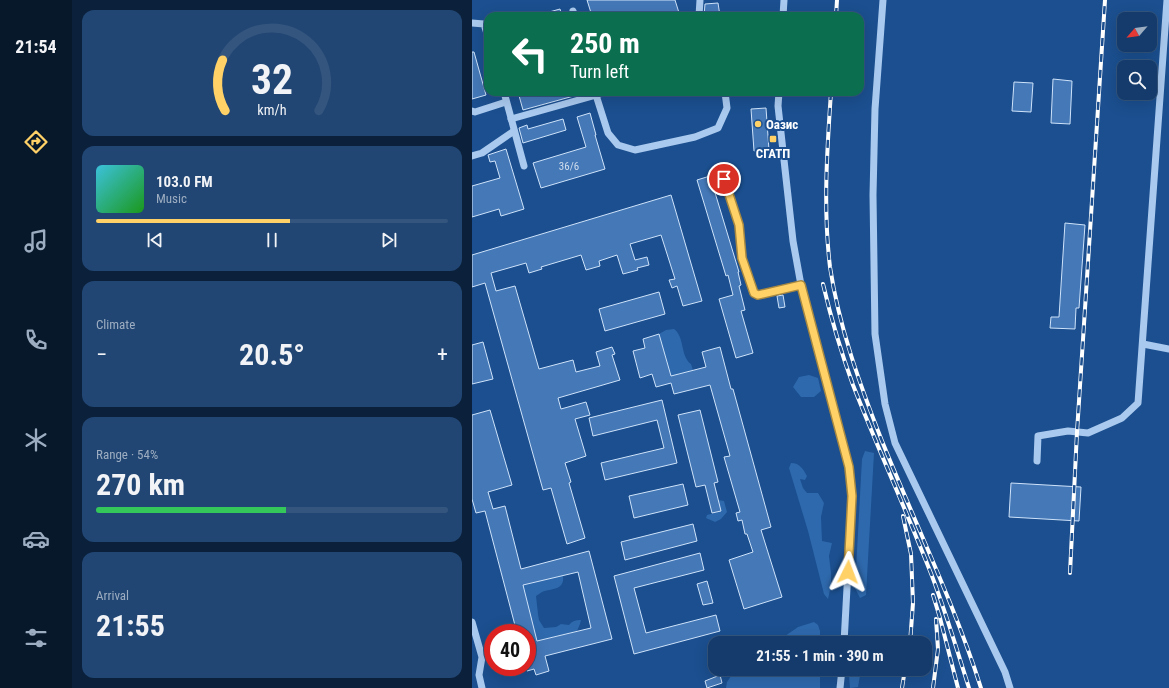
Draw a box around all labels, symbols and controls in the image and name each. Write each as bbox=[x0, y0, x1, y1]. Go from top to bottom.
north arrow bbox=[1117, 12, 1157, 52]
map controls bbox=[1117, 12, 1157, 100]
text: 250 m bbox=[570, 27, 640, 60]
icon: left bbox=[504, 28, 556, 80]
text: 21:54 bbox=[15, 36, 57, 57]
text: 32 bbox=[251, 55, 293, 104]
button: search bbox=[1117, 60, 1157, 100]
text: Turn left bbox=[570, 61, 629, 82]
text: km/h bbox=[257, 101, 287, 117]
place label: Оазис bbox=[766, 117, 798, 132]
marker: Оазис bbox=[753, 119, 763, 129]
icon: directions bbox=[22, 128, 50, 156]
marker: СГАТП bbox=[768, 134, 778, 144]
place label: СГАТП bbox=[756, 146, 790, 161]
house number: 36/6 bbox=[559, 160, 579, 173]
pin bbox=[707, 162, 741, 196]
icon: arrive bbox=[713, 168, 735, 190]
text: 103.0 FM bbox=[156, 173, 213, 191]
text: Music bbox=[156, 191, 187, 206]
icon: music bbox=[22, 227, 50, 255]
icon: previous bbox=[144, 229, 166, 251]
icon: pause bbox=[261, 229, 283, 251]
icon: next bbox=[378, 229, 400, 251]
text: Climate bbox=[96, 317, 135, 332]
icon: phone bbox=[22, 326, 50, 354]
text: 20.5° bbox=[239, 337, 305, 372]
text: − bbox=[96, 342, 107, 367]
text: + bbox=[437, 342, 448, 367]
icon: climate bbox=[22, 426, 50, 454]
text: Range · 54% bbox=[96, 447, 158, 462]
text: 270 km bbox=[96, 467, 185, 502]
icon: car bbox=[22, 525, 50, 553]
position arrow bbox=[827, 551, 869, 593]
text: Arrival bbox=[96, 588, 129, 603]
text: 21:55 bbox=[96, 608, 165, 643]
icon: filters bbox=[22, 624, 50, 652]
speed limit sign: 40 bbox=[484, 624, 536, 676]
text: 21:55 · 1 min · 390 m bbox=[756, 647, 884, 665]

